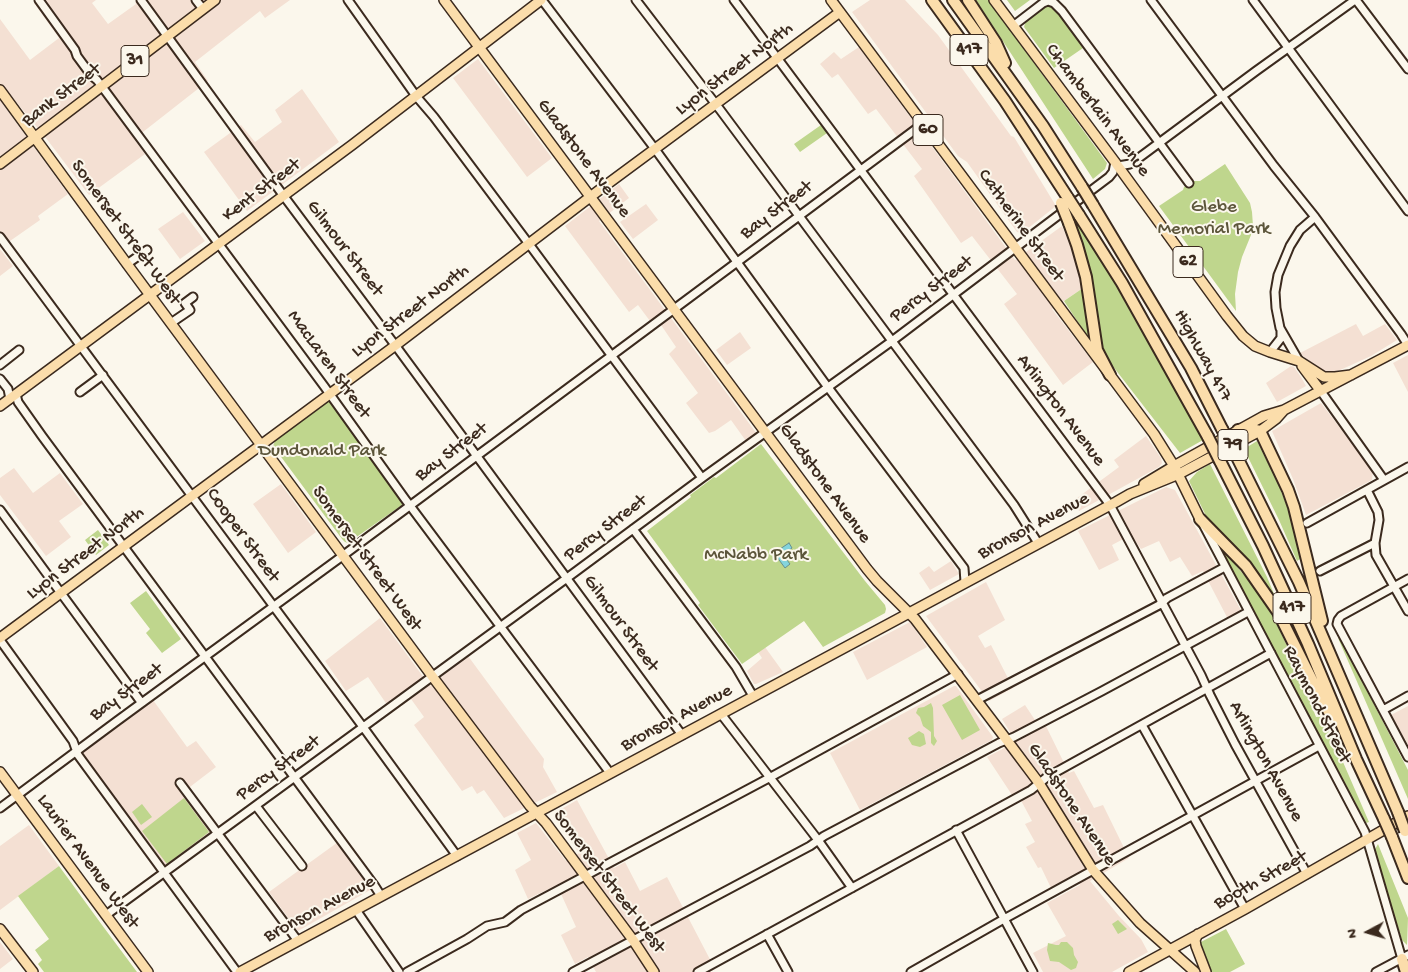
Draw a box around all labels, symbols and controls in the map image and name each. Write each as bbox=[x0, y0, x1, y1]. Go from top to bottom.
street label: Lyon Street North bbox=[672, 18, 798, 122]
road number: 417 bbox=[950, 34, 988, 66]
street label: Chamberlain Avenue bbox=[1040, 40, 1154, 182]
road number: 31 bbox=[121, 46, 149, 76]
street label: Bank Street bbox=[18, 59, 106, 133]
street label: Gladstone Avenue bbox=[531, 95, 635, 223]
road number: 60 bbox=[913, 114, 943, 146]
street label: Kent Street bbox=[218, 154, 306, 228]
street label: Somerset Street West bbox=[65, 156, 185, 310]
street label: Catherine Street bbox=[972, 165, 1068, 287]
street label: Bay Street bbox=[736, 176, 818, 246]
street label: Gilmour Street bbox=[300, 196, 388, 302]
park label: Glebe Memorial Park bbox=[1158, 197, 1270, 241]
road number: 62 bbox=[1173, 246, 1203, 278]
street label: Percy Street bbox=[886, 251, 978, 329]
street label: Lyon Street North bbox=[348, 260, 474, 364]
street label: MacLaren Street bbox=[281, 306, 375, 424]
street label: Highway 417 bbox=[1167, 306, 1237, 406]
street label: Arlington Avenue bbox=[1010, 350, 1110, 472]
street label: Bay Street bbox=[411, 418, 493, 488]
street label: Gladstone Avenue bbox=[773, 419, 875, 549]
road number: 79 bbox=[1218, 430, 1248, 460]
park label: Dundonald Park bbox=[259, 441, 385, 463]
street label: Somerset Street West bbox=[306, 482, 426, 636]
street label: Cooper Street bbox=[200, 484, 284, 588]
street label: Bronson Avenue bbox=[974, 488, 1094, 566]
street label: Percy Street bbox=[560, 490, 652, 568]
street label: Lyon Street North bbox=[23, 502, 149, 606]
park label: McNabb Park bbox=[704, 545, 808, 567]
street label: Gilmour Street bbox=[577, 571, 663, 677]
road number: 417 bbox=[1273, 592, 1311, 624]
street label: Raymond Street bbox=[1277, 643, 1355, 767]
street label: Bay Street bbox=[86, 659, 168, 727]
street label: Bronson Avenue bbox=[617, 680, 737, 758]
street label: Arlington Avenue bbox=[1222, 698, 1308, 826]
street label: Percy Street bbox=[233, 731, 325, 807]
street label: Gladstone Avenue bbox=[1022, 739, 1120, 871]
street label: Laurier Avenue West bbox=[31, 790, 143, 934]
street label: Somerset Street West bbox=[547, 806, 669, 958]
street label: Booth Street bbox=[1211, 846, 1311, 916]
street label: Bronson Avenue bbox=[260, 871, 380, 949]
north arrow bbox=[1343, 907, 1393, 957]
text: N bbox=[1344, 928, 1362, 939]

